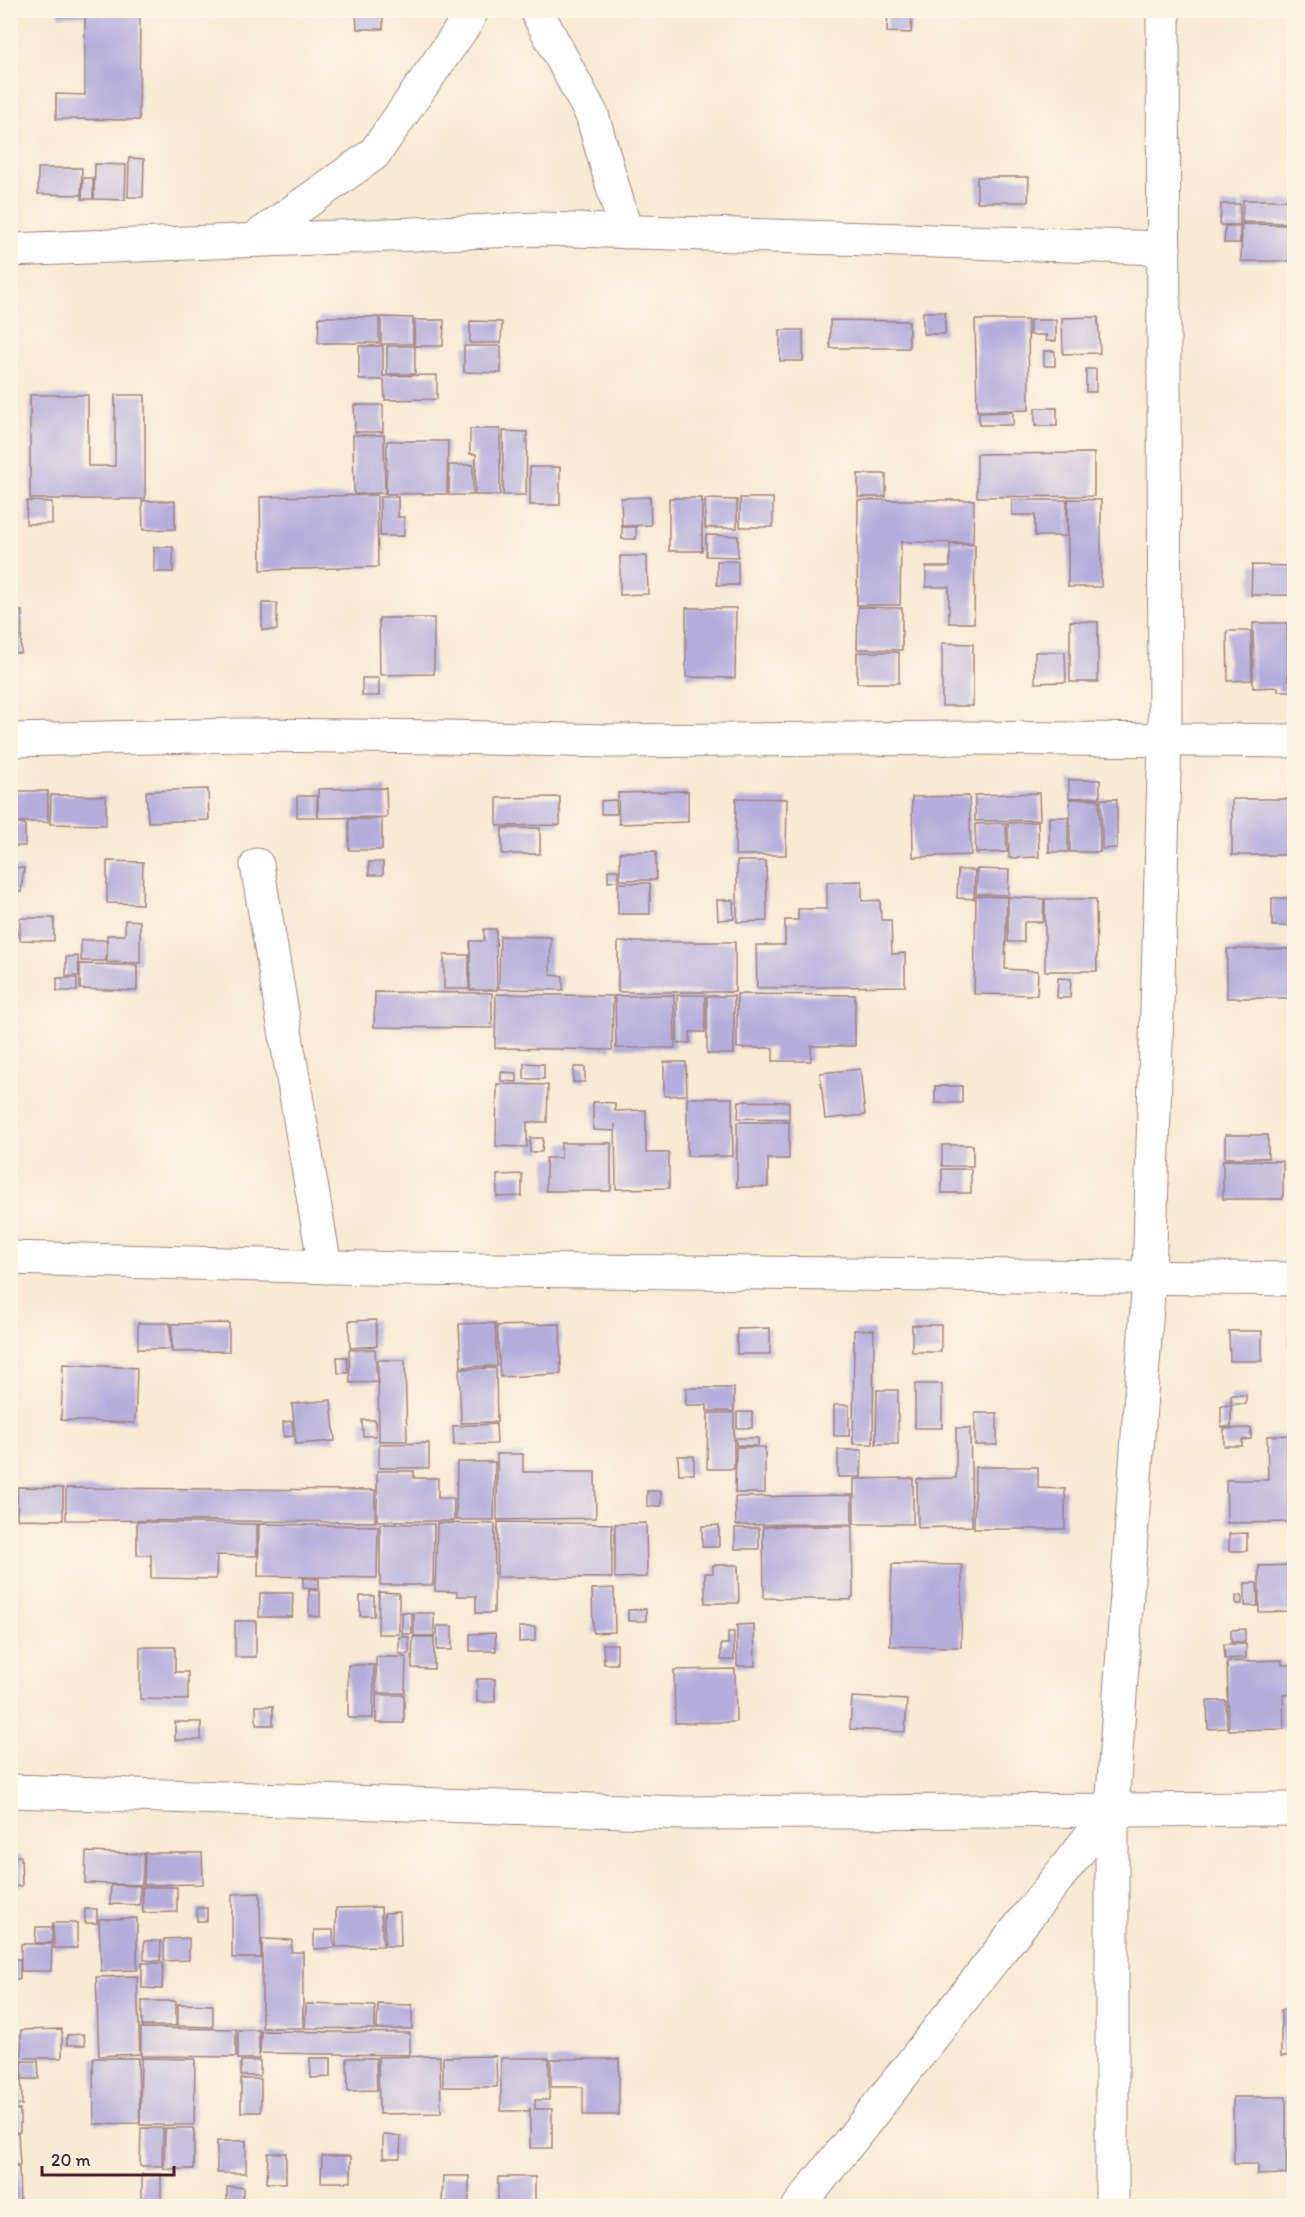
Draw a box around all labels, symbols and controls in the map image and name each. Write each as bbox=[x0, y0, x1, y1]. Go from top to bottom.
scale bar bbox=[42, 2139, 174, 2177]
text: 20 m bbox=[51, 2149, 91, 2171]

